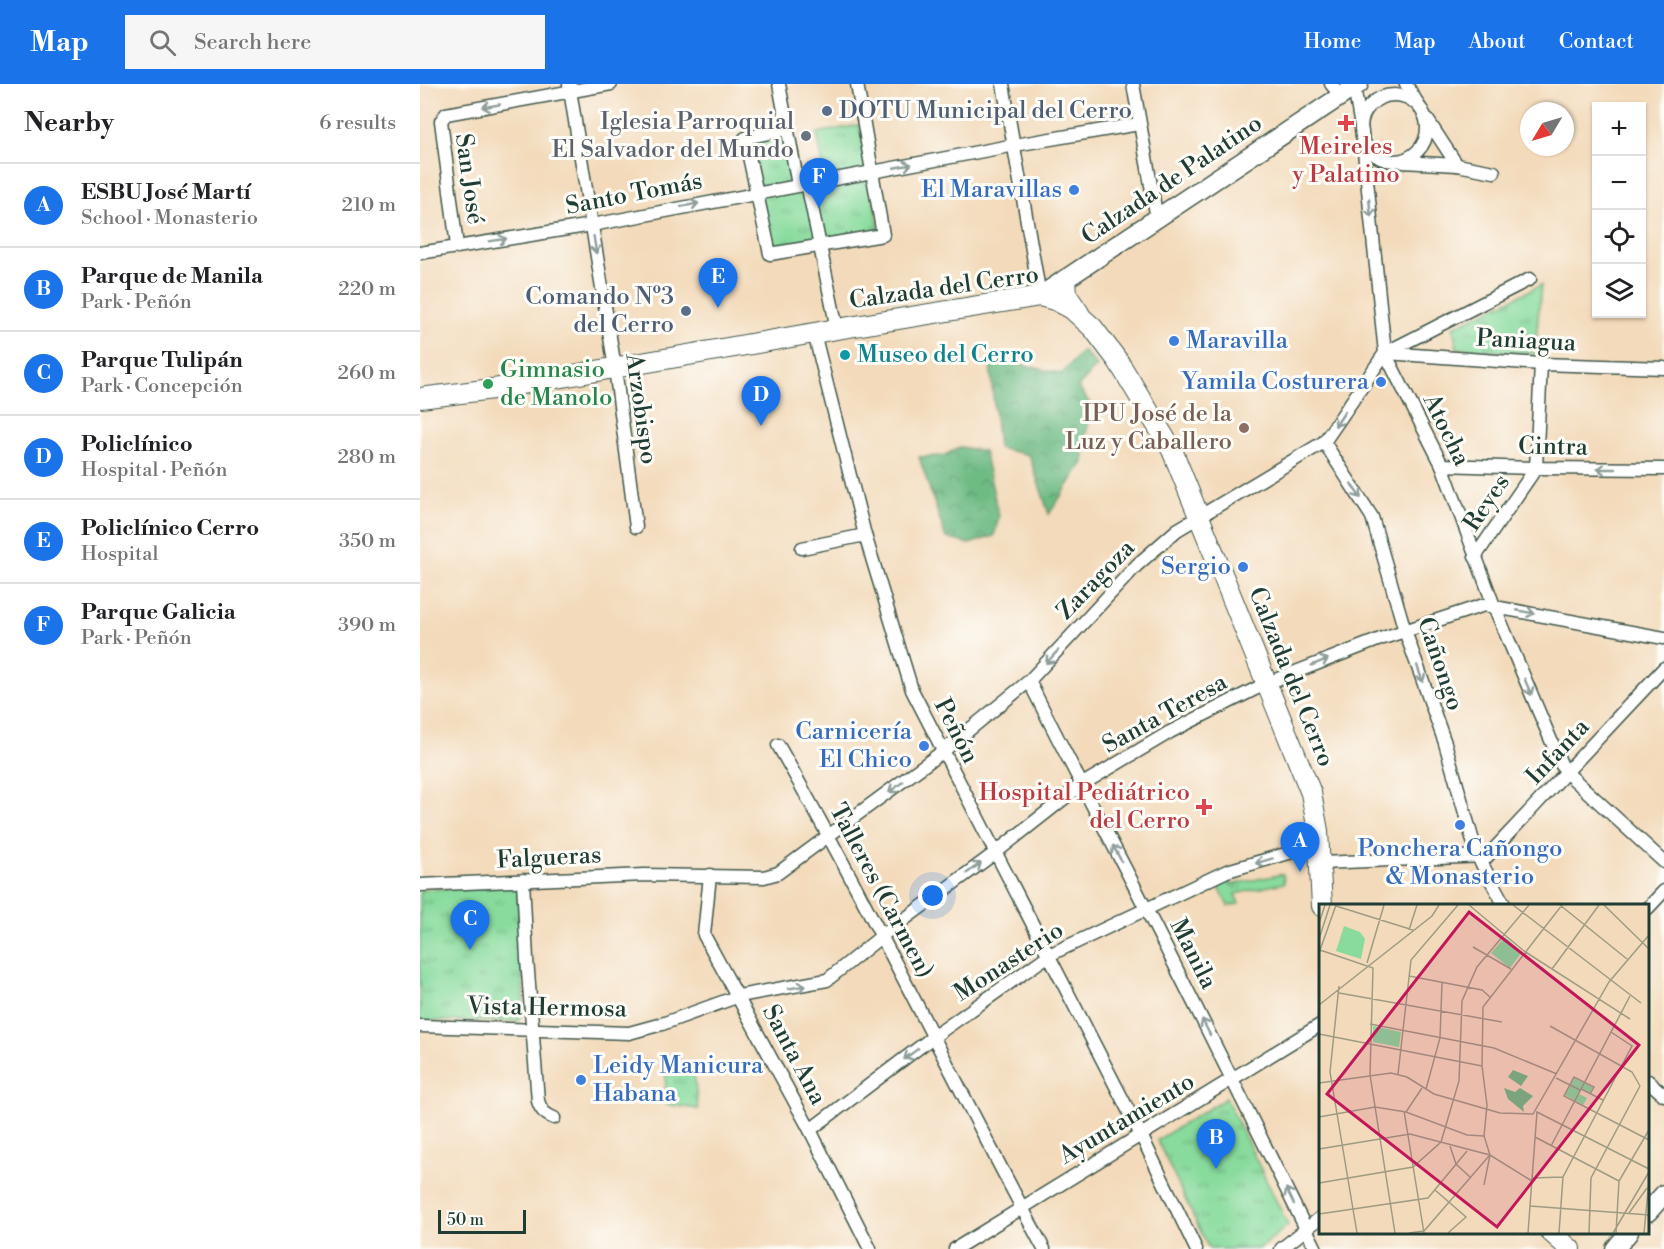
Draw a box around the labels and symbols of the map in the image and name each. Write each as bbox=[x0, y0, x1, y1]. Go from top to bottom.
place label: DOTU Municipal del Cerro bbox=[839, 96, 1132, 126]
one-way arrow bbox=[482, 100, 502, 111]
north arrow bbox=[1520, 102, 1574, 156]
marker: DOTU Municipal del Cerro bbox=[820, 104, 834, 118]
place label: Iglesia Parroquial El Salvador del Mundo bbox=[552, 107, 794, 165]
street label: Calzada de Palatino bbox=[1076, 108, 1268, 252]
marker: Meireles y Palatino bbox=[1339, 116, 1353, 130]
marker: Iglesia Parroquial El Salvador del Mundo bbox=[799, 129, 813, 143]
street label: San José bbox=[448, 132, 490, 226]
place label: Meireles y Palatino bbox=[1291, 132, 1400, 190]
pin: F bbox=[800, 158, 838, 208]
one-way arrow bbox=[892, 160, 912, 171]
street label: Santo Tomás bbox=[563, 166, 705, 222]
place label: El Maravillas bbox=[921, 175, 1062, 205]
marker: El Maravillas bbox=[1067, 183, 1081, 197]
one-way arrow bbox=[1365, 197, 1376, 217]
one-way arrow bbox=[680, 200, 700, 211]
one-way arrow bbox=[488, 234, 508, 245]
one-way arrow bbox=[590, 235, 601, 255]
pin: E bbox=[698, 258, 738, 308]
street label: Calzada del Cerro bbox=[847, 260, 1041, 316]
place label: Comando Nº3 del Cerro bbox=[525, 282, 674, 340]
marker: Comando Nº3 del Cerro bbox=[679, 304, 693, 318]
street label: Paniagua bbox=[1475, 323, 1578, 359]
place label: Maravilla bbox=[1186, 326, 1289, 356]
marker: Maravilla bbox=[1167, 334, 1181, 348]
place label: Museo del Cerro bbox=[857, 340, 1034, 370]
marker: Museo del Cerro bbox=[838, 348, 852, 362]
street label: Arzobispo bbox=[618, 351, 664, 466]
place label: Gimnasio de Manolo bbox=[500, 355, 612, 413]
place label: Yamila Costurera bbox=[1180, 367, 1370, 397]
marker: Yamila Costurera bbox=[1374, 375, 1388, 389]
pin: D bbox=[742, 376, 780, 426]
marker: Gimnasio de Manolo bbox=[481, 377, 495, 391]
street label: Atocha bbox=[1415, 388, 1477, 472]
place label: IPU José de la Luz y Caballero bbox=[1065, 399, 1233, 457]
one-way arrow bbox=[1334, 410, 1346, 426]
marker: IPU José de la Luz y Caballero bbox=[1237, 421, 1251, 435]
street label: Cintra bbox=[1518, 431, 1589, 463]
one-way arrow bbox=[1596, 463, 1616, 475]
street label: Reyes bbox=[1457, 469, 1517, 537]
one-way arrow bbox=[1351, 482, 1363, 499]
street label: Zaragoza bbox=[1051, 533, 1142, 626]
place label: Sergio bbox=[1161, 552, 1231, 582]
marker: Sergio bbox=[1236, 560, 1250, 574]
street label: Calzada del Cerro bbox=[1241, 583, 1341, 771]
one-way arrow bbox=[1515, 607, 1535, 618]
street label: Cañongo bbox=[1410, 613, 1470, 715]
one-way arrow bbox=[1044, 649, 1059, 664]
one-way arrow bbox=[1311, 656, 1329, 667]
one-way arrow bbox=[1416, 664, 1427, 683]
street label: Santa Teresa bbox=[1097, 667, 1233, 761]
one-way arrow bbox=[1524, 678, 1535, 696]
street label: Peñón bbox=[927, 693, 985, 769]
street label: Infanta bbox=[1520, 712, 1597, 791]
place label: Carnicería El Chico bbox=[795, 717, 913, 775]
marker: Carnicería El Chico bbox=[917, 739, 931, 753]
place label: Hospital Pediátrico del Cerro bbox=[979, 778, 1190, 836]
one-way arrow bbox=[888, 781, 904, 793]
marker: Hospital Pediátrico del Cerro bbox=[1195, 798, 1213, 816]
street label: Talleres (Carmen) bbox=[822, 799, 940, 983]
marker: Ponchera Cañongo & Monasterio bbox=[1453, 818, 1467, 832]
pin: A bbox=[1280, 822, 1320, 872]
place label: Ponchera Cañongo & Monasterio bbox=[1358, 834, 1562, 892]
street label: Falgueras bbox=[496, 840, 602, 876]
one-way arrow bbox=[1111, 845, 1122, 863]
one-way arrow bbox=[1254, 856, 1273, 867]
one-way arrow bbox=[966, 862, 982, 874]
your location bbox=[918, 881, 947, 910]
pin: C bbox=[451, 900, 490, 950]
inset map bbox=[1319, 904, 1649, 1234]
street label: Manila bbox=[1163, 914, 1224, 995]
street label: Monasterio bbox=[949, 916, 1069, 1008]
one-way arrow bbox=[786, 981, 806, 992]
street label: Vista Hermosa bbox=[466, 992, 628, 1024]
street label: Santa Ana bbox=[755, 1000, 833, 1111]
one-way arrow bbox=[1200, 1018, 1211, 1036]
one-way arrow bbox=[903, 1048, 919, 1060]
place label: Leidy Manicura Habana bbox=[593, 1051, 764, 1109]
street label: Ayuntamiento bbox=[1053, 1067, 1200, 1172]
marker: Leidy Manicura Habana bbox=[574, 1073, 588, 1087]
pin: B bbox=[1196, 1120, 1236, 1169]
one-way arrow bbox=[1284, 1188, 1296, 1206]
scale bar bbox=[438, 1207, 526, 1234]

